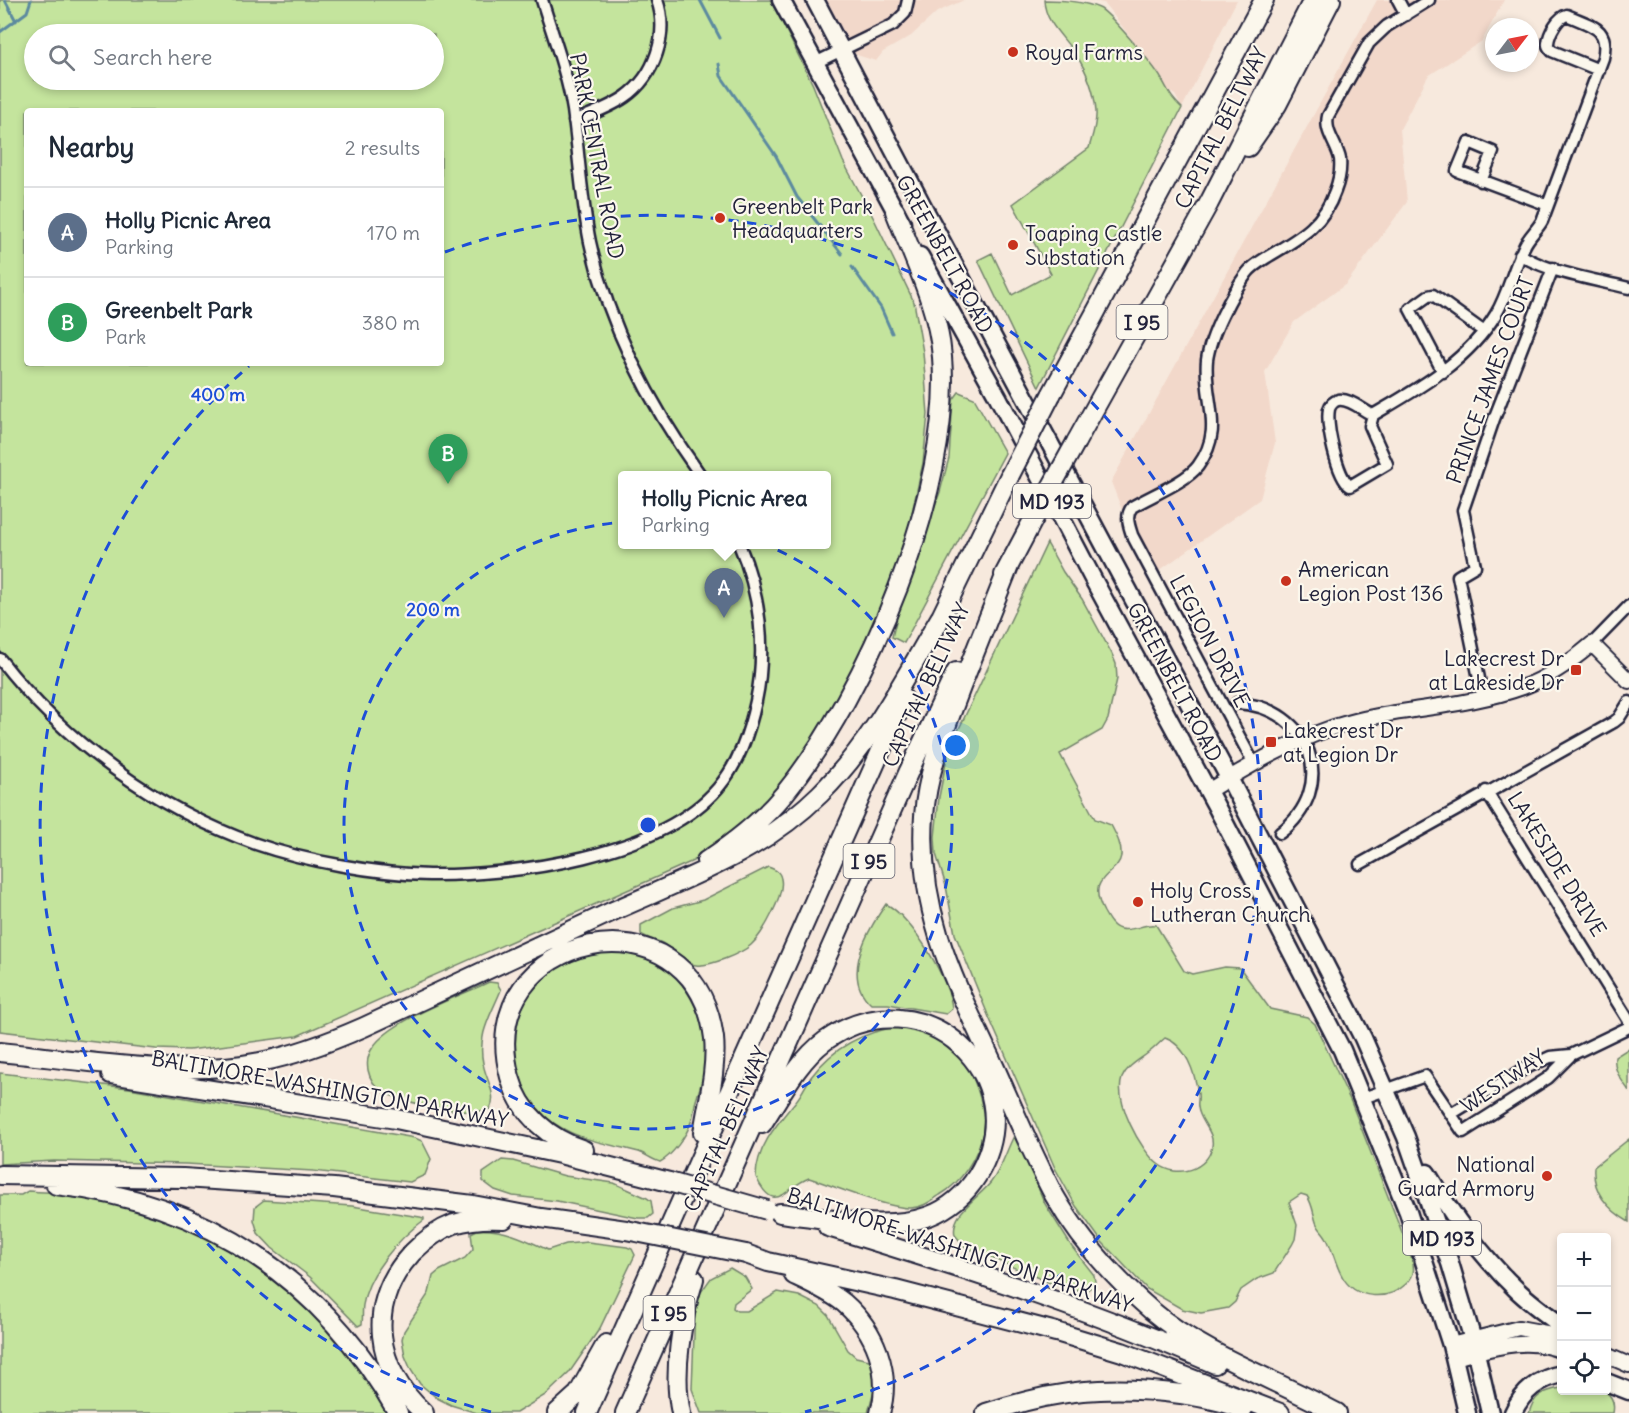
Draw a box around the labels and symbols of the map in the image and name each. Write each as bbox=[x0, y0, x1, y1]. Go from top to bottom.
north arrow bbox=[1485, 18, 1539, 72]
place label: Royal Farms bbox=[1025, 39, 1143, 66]
street label: CAPITAL BELTWAY bbox=[1169, 42, 1274, 214]
marker: Royal Farms bbox=[1006, 45, 1020, 59]
street label: PARK CENTRAL ROAD bbox=[564, 51, 630, 261]
street label: GREENBELT ROAD bbox=[890, 170, 1000, 338]
place label: Greenbelt Park Headquarters bbox=[732, 193, 873, 244]
marker: Greenbelt Park Headquarters bbox=[713, 211, 727, 225]
place label: Toaping Castle Substation bbox=[1025, 220, 1162, 271]
marker: Toaping Castle Substation bbox=[1006, 238, 1020, 252]
street label: PRINCE JAMES COURT bbox=[1440, 273, 1540, 487]
road number: I 95 bbox=[1116, 305, 1168, 339]
text: 400 m bbox=[191, 383, 245, 406]
pin: B bbox=[428, 434, 468, 484]
road number: MD 193 bbox=[1013, 484, 1091, 518]
place label: American Legion Post 136 bbox=[1298, 556, 1443, 607]
pin: A bbox=[704, 568, 744, 618]
street label: LEGION DRIVE bbox=[1164, 570, 1256, 712]
marker: American Legion Post 136 bbox=[1279, 574, 1293, 588]
text: 200 m bbox=[406, 598, 460, 621]
street label: CAPITAL BELTWAY bbox=[876, 598, 976, 771]
street label: GREENBELT ROAD bbox=[1122, 598, 1228, 766]
place label: Lakecrest Dr at Lakeside Dr bbox=[1429, 645, 1564, 696]
marker: Lakecrest Dr at Lakeside Dr bbox=[1569, 663, 1583, 677]
place label: Lakecrest Dr at Legion Dr bbox=[1283, 717, 1404, 768]
your location bbox=[941, 731, 970, 760]
marker: Lakecrest Dr at Legion Dr bbox=[1264, 735, 1278, 749]
street label: LAKESIDE DRIVE bbox=[1502, 786, 1612, 942]
centre of rings bbox=[638, 815, 658, 835]
road number: I 95 bbox=[844, 844, 894, 878]
place label: Holy Cross Lutheran Church bbox=[1150, 877, 1311, 928]
marker: Holy Cross Lutheran Church bbox=[1131, 895, 1145, 909]
street label: CAPITAL BELTWAY bbox=[677, 1042, 775, 1216]
street label: WESTWAY bbox=[1455, 1043, 1551, 1119]
street label: BALTIMORE-WASHINGTON PARKWAY bbox=[149, 1044, 511, 1134]
place label: National Guard Armory bbox=[1397, 1151, 1535, 1202]
marker: National Guard Armory bbox=[1540, 1169, 1554, 1183]
street label: BALTIMORE-WASHINGTON PARKWAY bbox=[784, 1181, 1137, 1319]
road number: MD 193 bbox=[1403, 1221, 1481, 1255]
road number: I 95 bbox=[644, 1296, 694, 1330]

